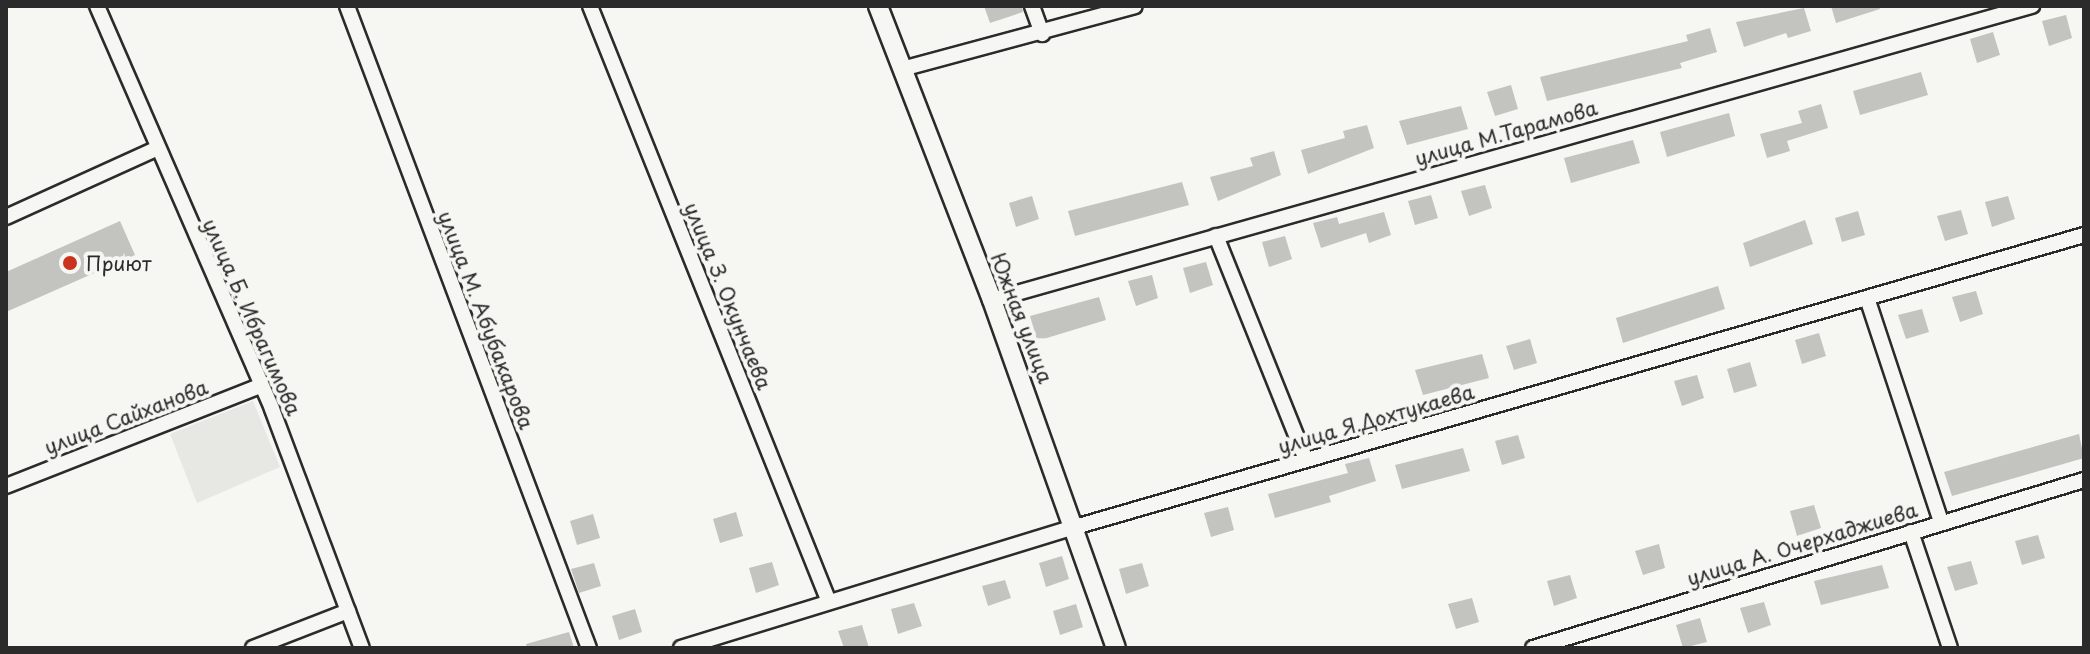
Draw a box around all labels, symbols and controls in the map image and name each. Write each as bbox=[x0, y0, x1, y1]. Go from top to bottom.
street label: улица М.Тарамова bbox=[1412, 95, 1600, 171]
street label: улица З. Окунчаева bbox=[679, 199, 777, 393]
street label: улица М. Абубакарова bbox=[433, 207, 539, 433]
street label: улица Б. Ибрагимова bbox=[198, 215, 306, 419]
street label: Южная улица bbox=[986, 249, 1058, 387]
place label: Приют bbox=[86, 251, 152, 275]
marker: Приют bbox=[61, 254, 79, 272]
street label: улица Сайханова bbox=[40, 375, 212, 459]
street label: улица Я.Дохтукаева bbox=[1275, 379, 1477, 459]
street label: улица А. Очерхаджиева bbox=[1684, 497, 1920, 591]

